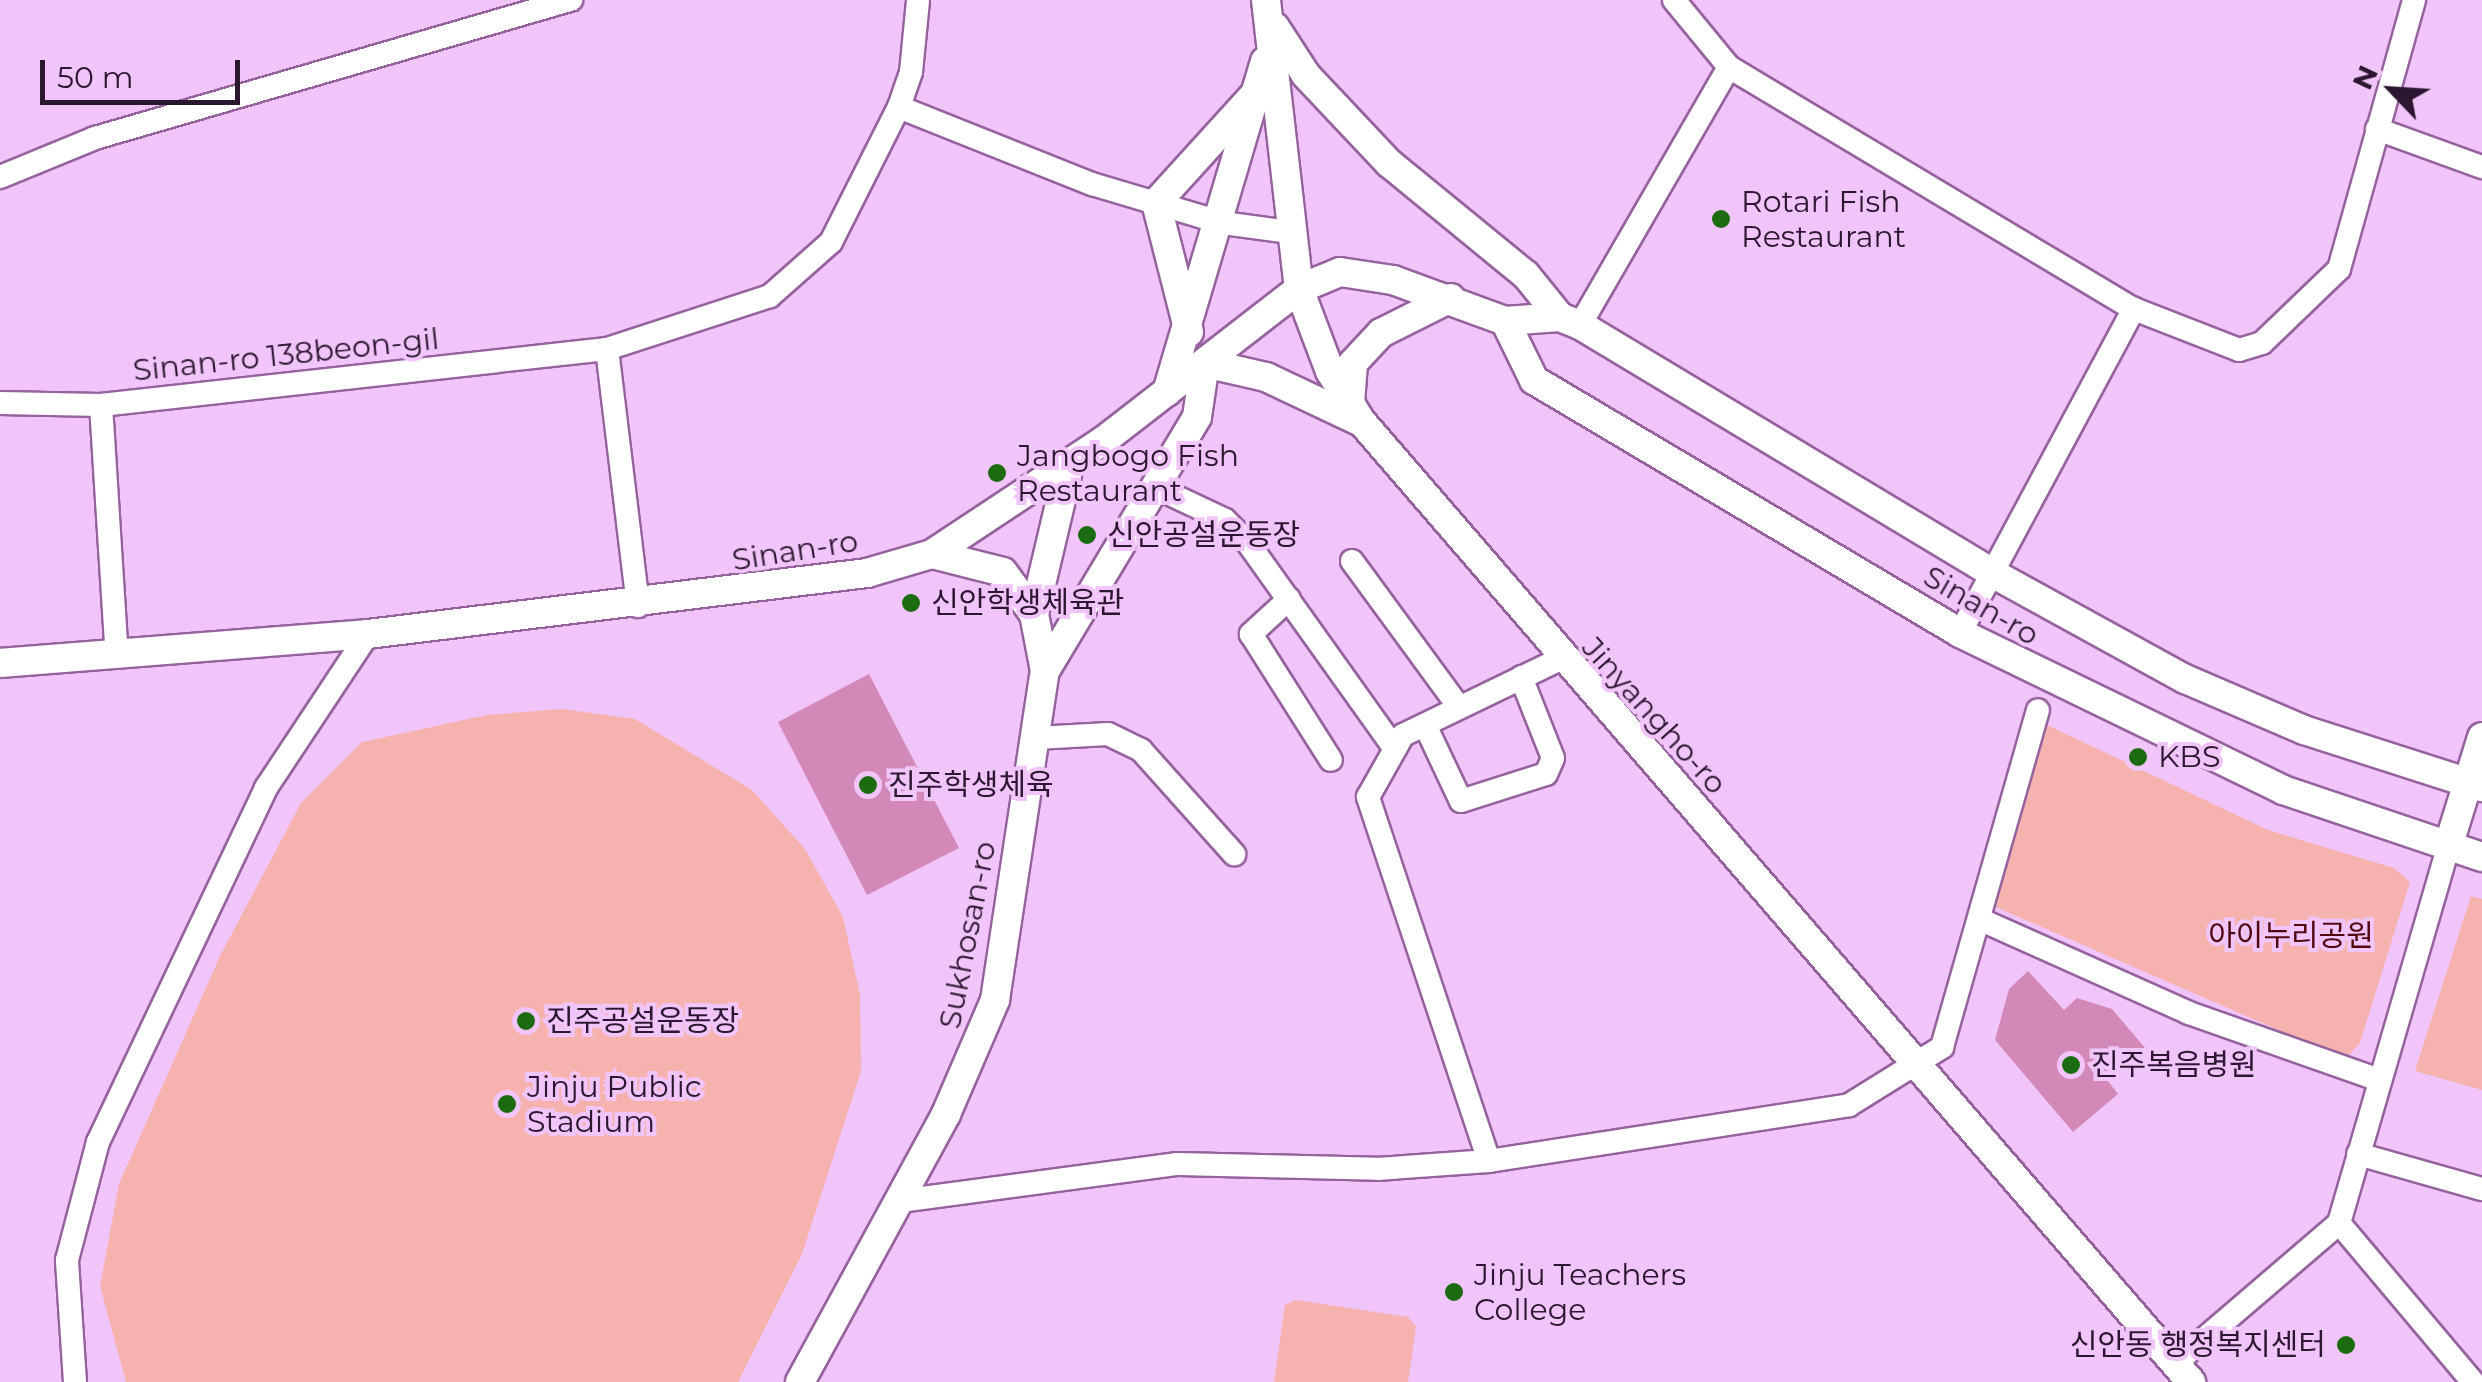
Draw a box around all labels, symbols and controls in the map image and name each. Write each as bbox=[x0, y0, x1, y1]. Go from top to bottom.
scale bar bbox=[45, 40, 245, 102]
north arrow bbox=[2342, 40, 2442, 140]
text: 50 m bbox=[57, 59, 134, 96]
text: N bbox=[2345, 60, 2385, 95]
place label: Rotari Fish Restaurant bbox=[1741, 184, 1906, 254]
marker: Rotari Fish Restaurant bbox=[1710, 208, 1732, 230]
street label: Sinan-ro 138beon-gil bbox=[131, 321, 441, 389]
place label: Jangbogo Fish Restaurant bbox=[1017, 438, 1239, 508]
marker: Jangbogo Fish Restaurant bbox=[986, 462, 1008, 484]
place label: 신안공설운동장 bbox=[1107, 517, 1300, 553]
street label: Sinan-ro bbox=[730, 523, 860, 579]
marker: 신안공설운동장 bbox=[1076, 524, 1098, 546]
street label: Sinan-ro bbox=[1917, 559, 2045, 653]
place label: 신안학생체육관 bbox=[931, 585, 1124, 621]
marker: 신안학생체육관 bbox=[900, 592, 922, 614]
street label: Jinyangho-ro bbox=[1574, 630, 1734, 802]
place label: KBS bbox=[2158, 739, 2220, 775]
marker: KBS bbox=[2127, 746, 2149, 768]
place label: 진주학생체육 bbox=[888, 767, 1054, 803]
marker: 진주학생체육 bbox=[857, 774, 879, 796]
street label: Sukhosan-ro bbox=[932, 838, 1004, 1032]
park label: 아이누리공원 bbox=[2208, 918, 2374, 954]
place label: 진주공설운동장 bbox=[546, 1003, 739, 1039]
marker: 진주공설운동장 bbox=[515, 1010, 537, 1032]
place label: 진주복음병원 bbox=[2091, 1047, 2257, 1083]
marker: 진주복음병원 bbox=[2060, 1054, 2082, 1076]
place label: Jinju Public Stadium bbox=[527, 1069, 702, 1140]
marker: Jinju Public Stadium bbox=[496, 1093, 518, 1115]
place label: Jinju Teachers College bbox=[1474, 1257, 1686, 1328]
marker: Jinju Teachers College bbox=[1443, 1281, 1465, 1303]
place label: 신안동 행정복지센터 bbox=[2070, 1327, 2326, 1363]
marker: 신안동 행정복지센터 bbox=[2335, 1334, 2357, 1356]

